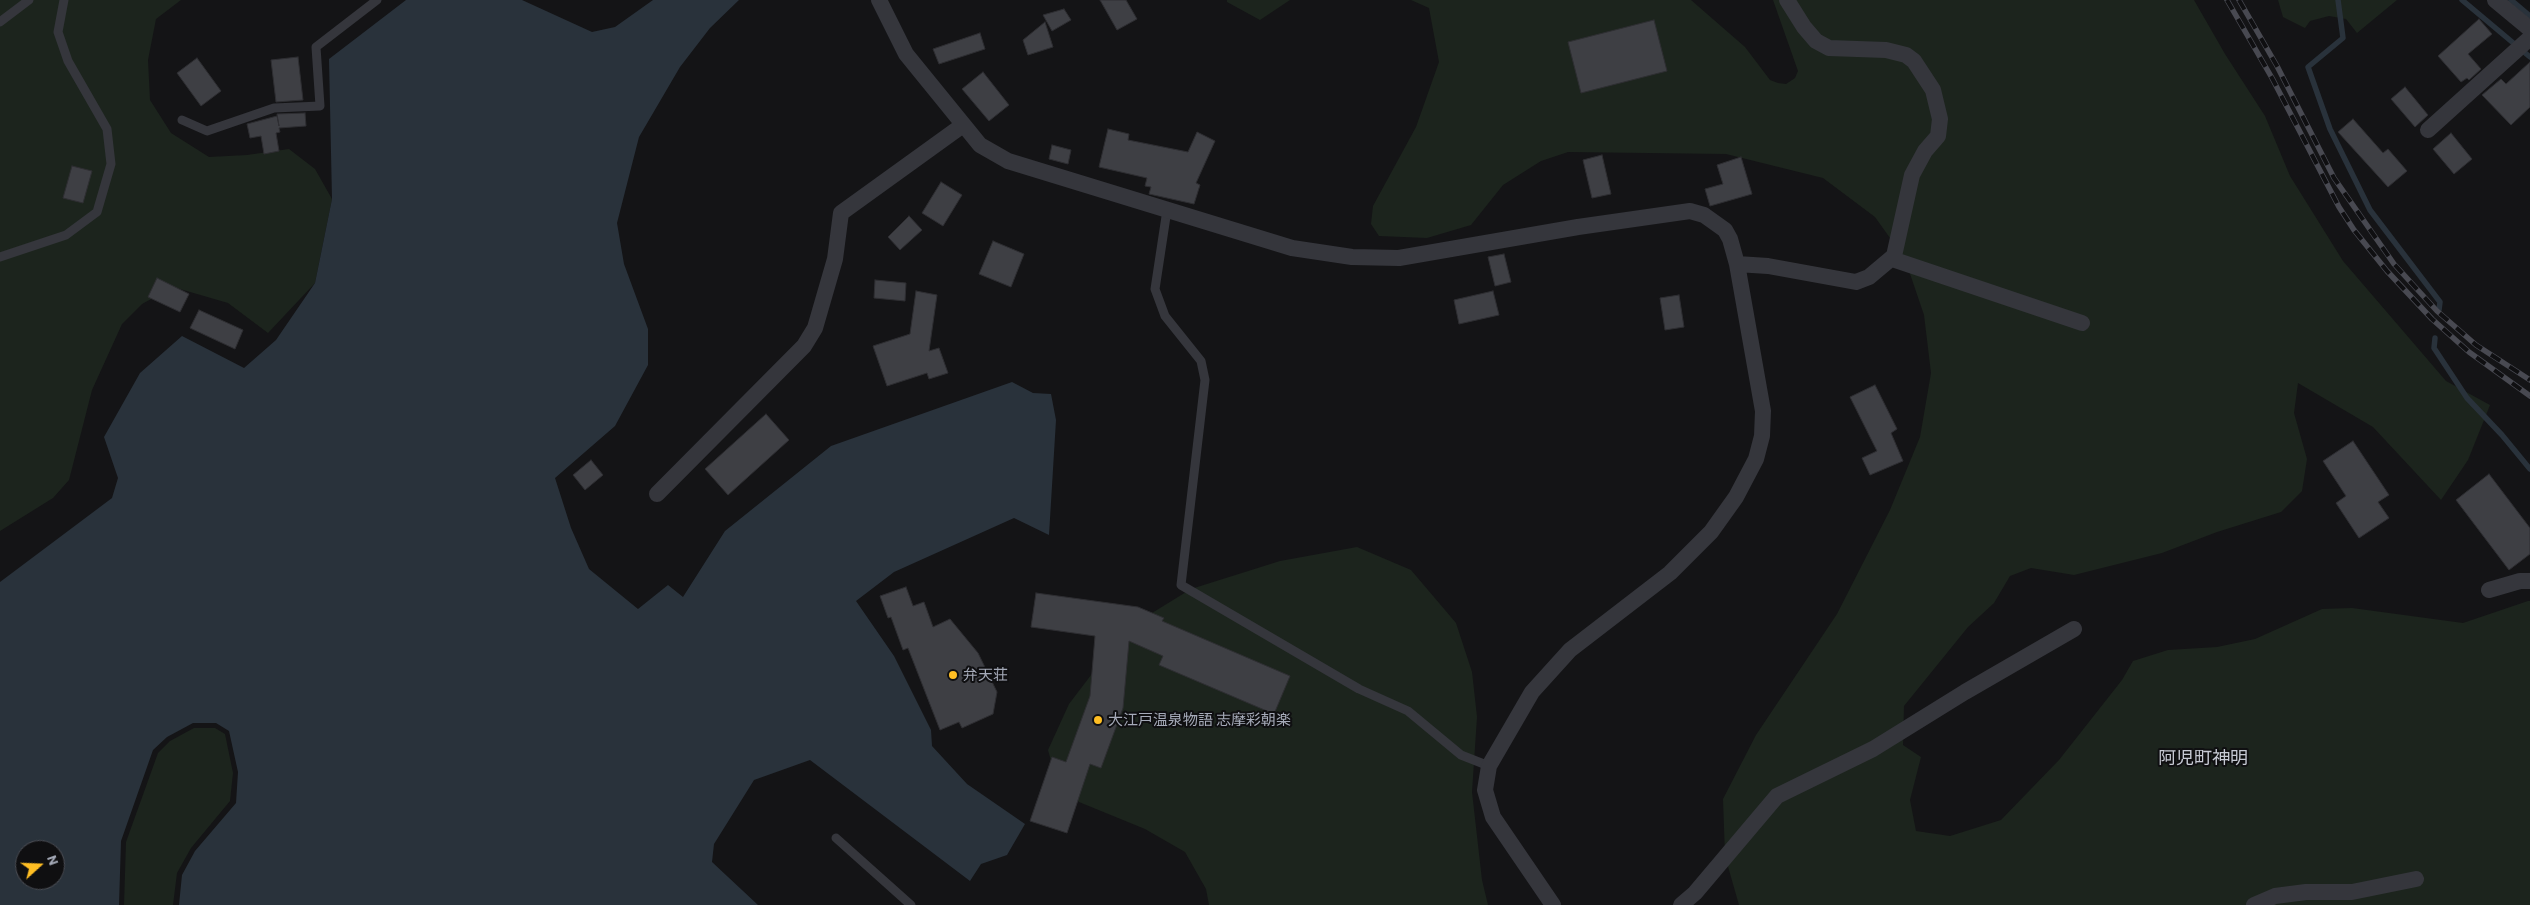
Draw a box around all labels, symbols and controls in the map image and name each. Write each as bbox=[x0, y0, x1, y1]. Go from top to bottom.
place label: 弁天荘 bbox=[963, 666, 1008, 684]
marker: 弁天荘 bbox=[947, 669, 959, 681]
place label: 大江戸温泉物語 志摩彩朝楽 bbox=[1108, 711, 1291, 729]
marker: 大江戸温泉物語 志摩彩朝楽 bbox=[1092, 714, 1104, 726]
district label: 阿児町神明 bbox=[2158, 747, 2248, 769]
north arrow bbox=[15, 840, 65, 890]
text: N bbox=[44, 853, 63, 867]

